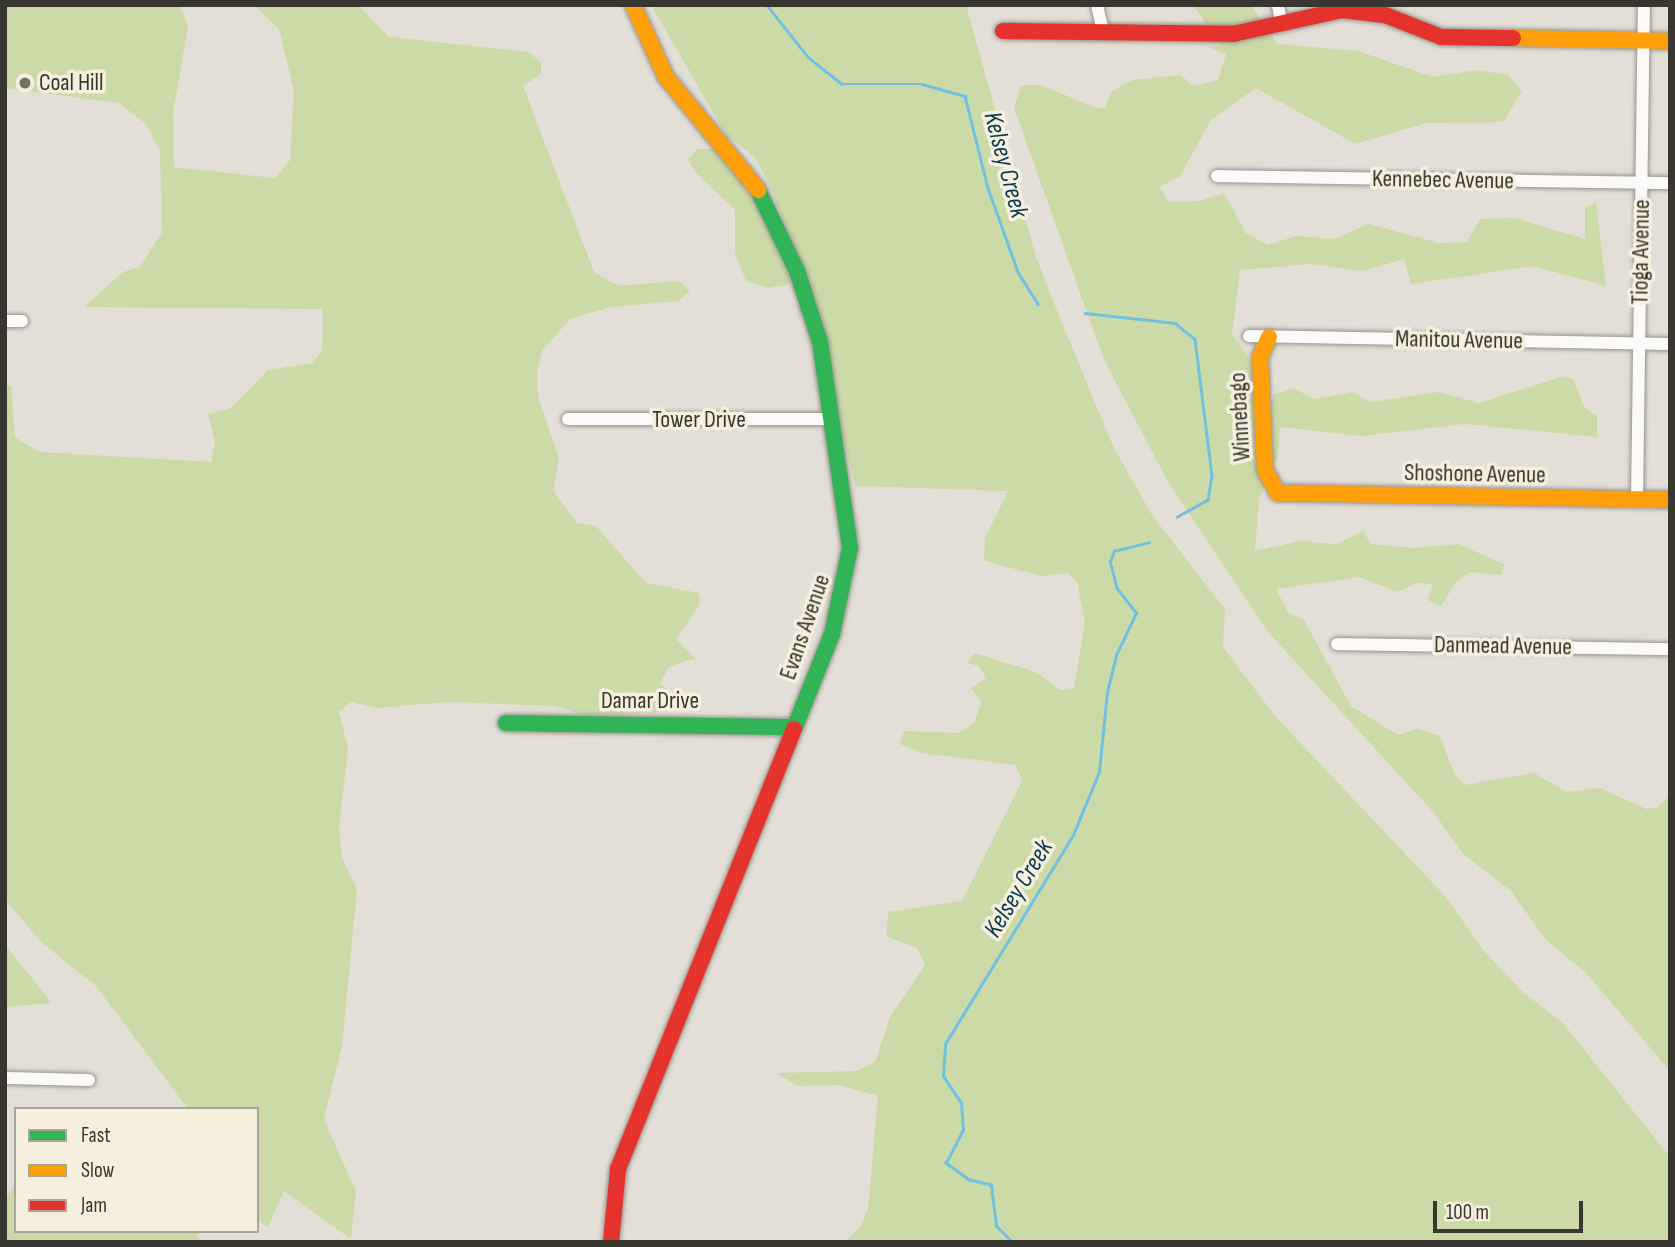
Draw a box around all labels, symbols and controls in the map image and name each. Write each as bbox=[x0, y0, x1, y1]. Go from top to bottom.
place label: Coal Hill bbox=[39, 69, 103, 97]
marker: Coal Hill bbox=[17, 75, 33, 91]
water label: Kelsey Creek bbox=[976, 109, 1034, 221]
street label: Kennebec Avenue bbox=[1372, 164, 1514, 196]
street label: Tioga Avenue bbox=[1626, 199, 1656, 305]
street label: Manitou Avenue bbox=[1395, 324, 1523, 356]
street label: Winnebago bbox=[1223, 372, 1257, 462]
street label: Tower Drive bbox=[652, 406, 746, 434]
street label: Shoshone Avenue bbox=[1404, 458, 1546, 490]
street label: Evans Avenue bbox=[774, 571, 836, 683]
street label: Danmead Avenue bbox=[1434, 630, 1572, 662]
street label: Damar Drive bbox=[601, 687, 699, 715]
water label: Kelsey Creek bbox=[978, 835, 1060, 943]
legend bbox=[14, 1107, 259, 1233]
text: Fast bbox=[81, 1123, 111, 1148]
text: Slow bbox=[81, 1158, 114, 1183]
scale bar bbox=[1437, 1188, 1588, 1232]
text: Jam bbox=[81, 1193, 107, 1218]
text: 100 m bbox=[1446, 1200, 1489, 1225]

